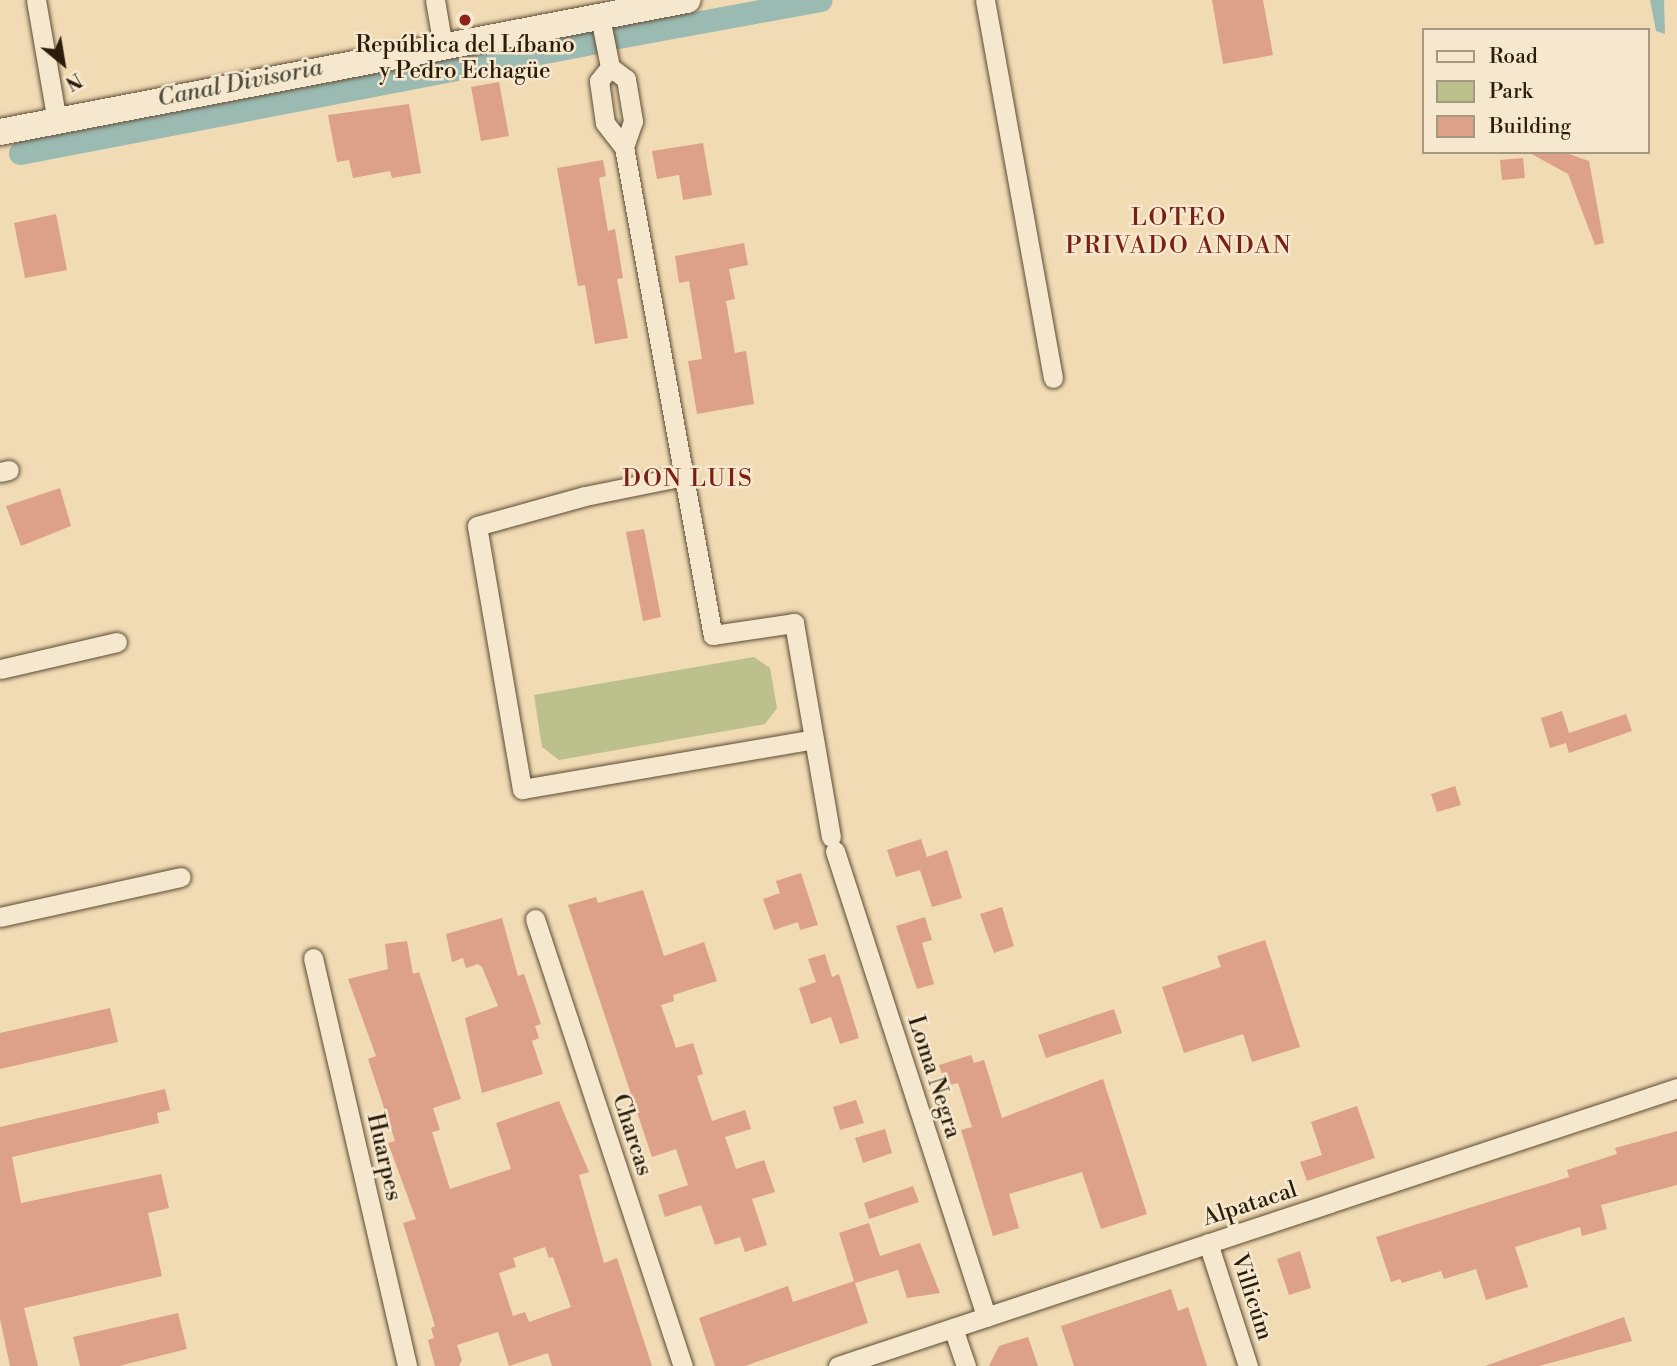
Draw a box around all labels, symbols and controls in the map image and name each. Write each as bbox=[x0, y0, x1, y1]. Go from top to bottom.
marker: República del Líbano y Pedro Echagüe bbox=[457, 12, 473, 28]
north arrow bbox=[28, 28, 98, 98]
legend bbox=[1422, 28, 1649, 154]
place label: República del Líbano y Pedro Echagüe bbox=[355, 31, 575, 85]
text: Road bbox=[1489, 44, 1538, 70]
water label: Canal Divisoria bbox=[155, 54, 325, 114]
text: N bbox=[61, 67, 86, 95]
text: Park bbox=[1489, 79, 1533, 105]
text: Building bbox=[1489, 114, 1571, 140]
district label: LOTEO PRIVADO ANDAN bbox=[1067, 205, 1291, 261]
district label: DON LUIS bbox=[623, 466, 753, 494]
street label: Loma Negra bbox=[901, 1012, 967, 1142]
street label: Charcas bbox=[606, 1091, 658, 1179]
street label: Huarpes bbox=[361, 1111, 407, 1203]
street label: Alpatacal bbox=[1199, 1176, 1301, 1232]
street label: Villicúm bbox=[1225, 1251, 1279, 1343]

